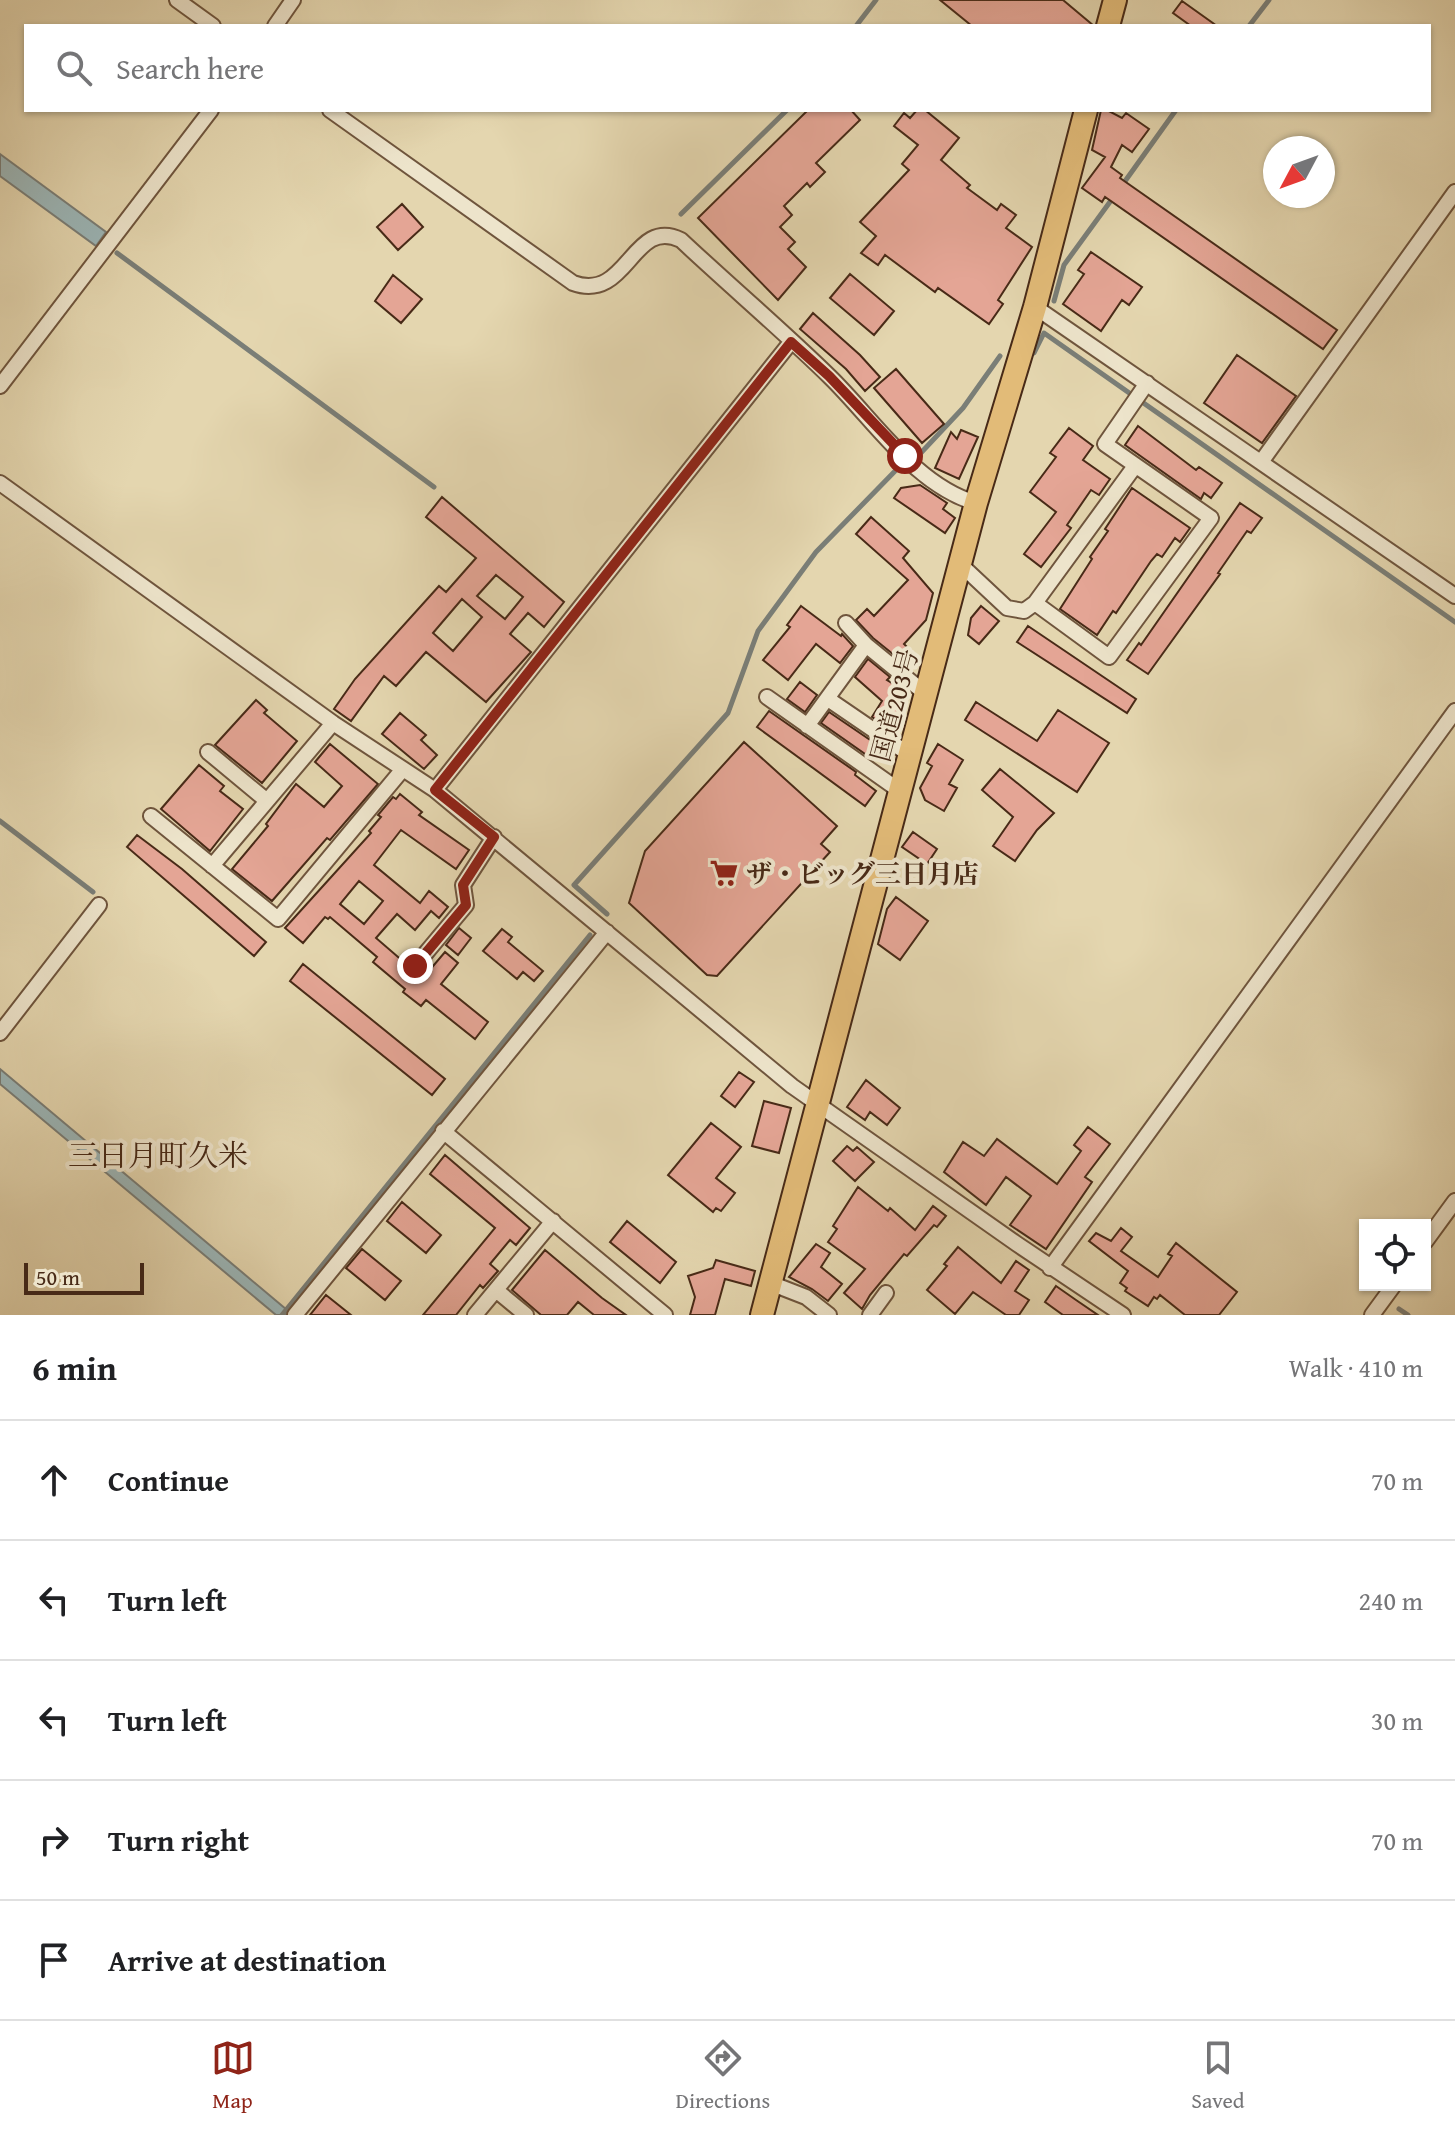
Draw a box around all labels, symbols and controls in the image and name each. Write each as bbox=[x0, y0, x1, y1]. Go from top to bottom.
search box bbox=[24, 24, 1431, 112]
icon: search bbox=[52, 46, 96, 90]
text: Search here bbox=[116, 46, 264, 90]
north arrow bbox=[1263, 136, 1335, 208]
route start bbox=[887, 438, 923, 474]
street label: 国道203号 bbox=[860, 644, 928, 766]
place label: ザ・ビッグ三日月店 bbox=[746, 854, 979, 893]
supermarket icon: ザ・ビッグ三日月店 bbox=[709, 858, 739, 888]
route end bbox=[397, 948, 433, 984]
district label: 三日月町久米 bbox=[68, 1133, 248, 1177]
map controls bbox=[1359, 1219, 1431, 1291]
button: locate bbox=[1359, 1219, 1431, 1291]
scale bar bbox=[24, 1259, 144, 1295]
text: 50 m bbox=[36, 1261, 80, 1293]
text: 6 min bbox=[32, 1343, 117, 1392]
text: Walk · 410 m bbox=[1289, 1348, 1423, 1387]
icon: ahead bbox=[32, 1458, 76, 1502]
text: Continue bbox=[108, 1458, 229, 1502]
text: 70 m bbox=[1371, 1461, 1423, 1500]
icon: left bbox=[32, 1578, 76, 1622]
text: Turn left bbox=[108, 1578, 227, 1622]
text: 240 m bbox=[1358, 1581, 1423, 1620]
icon: left bbox=[32, 1698, 76, 1742]
text: Turn left bbox=[108, 1698, 227, 1742]
text: 30 m bbox=[1371, 1701, 1423, 1740]
icon: right bbox=[32, 1818, 76, 1862]
text: Turn right bbox=[108, 1818, 249, 1862]
text: 70 m bbox=[1371, 1821, 1423, 1860]
icon: arrive bbox=[32, 1938, 76, 1982]
text: Arrive at destination bbox=[108, 1938, 386, 1982]
tab: Map bbox=[211, 2036, 255, 2116]
tab: Directions bbox=[676, 2036, 770, 2116]
tab: Saved bbox=[1191, 2036, 1244, 2116]

